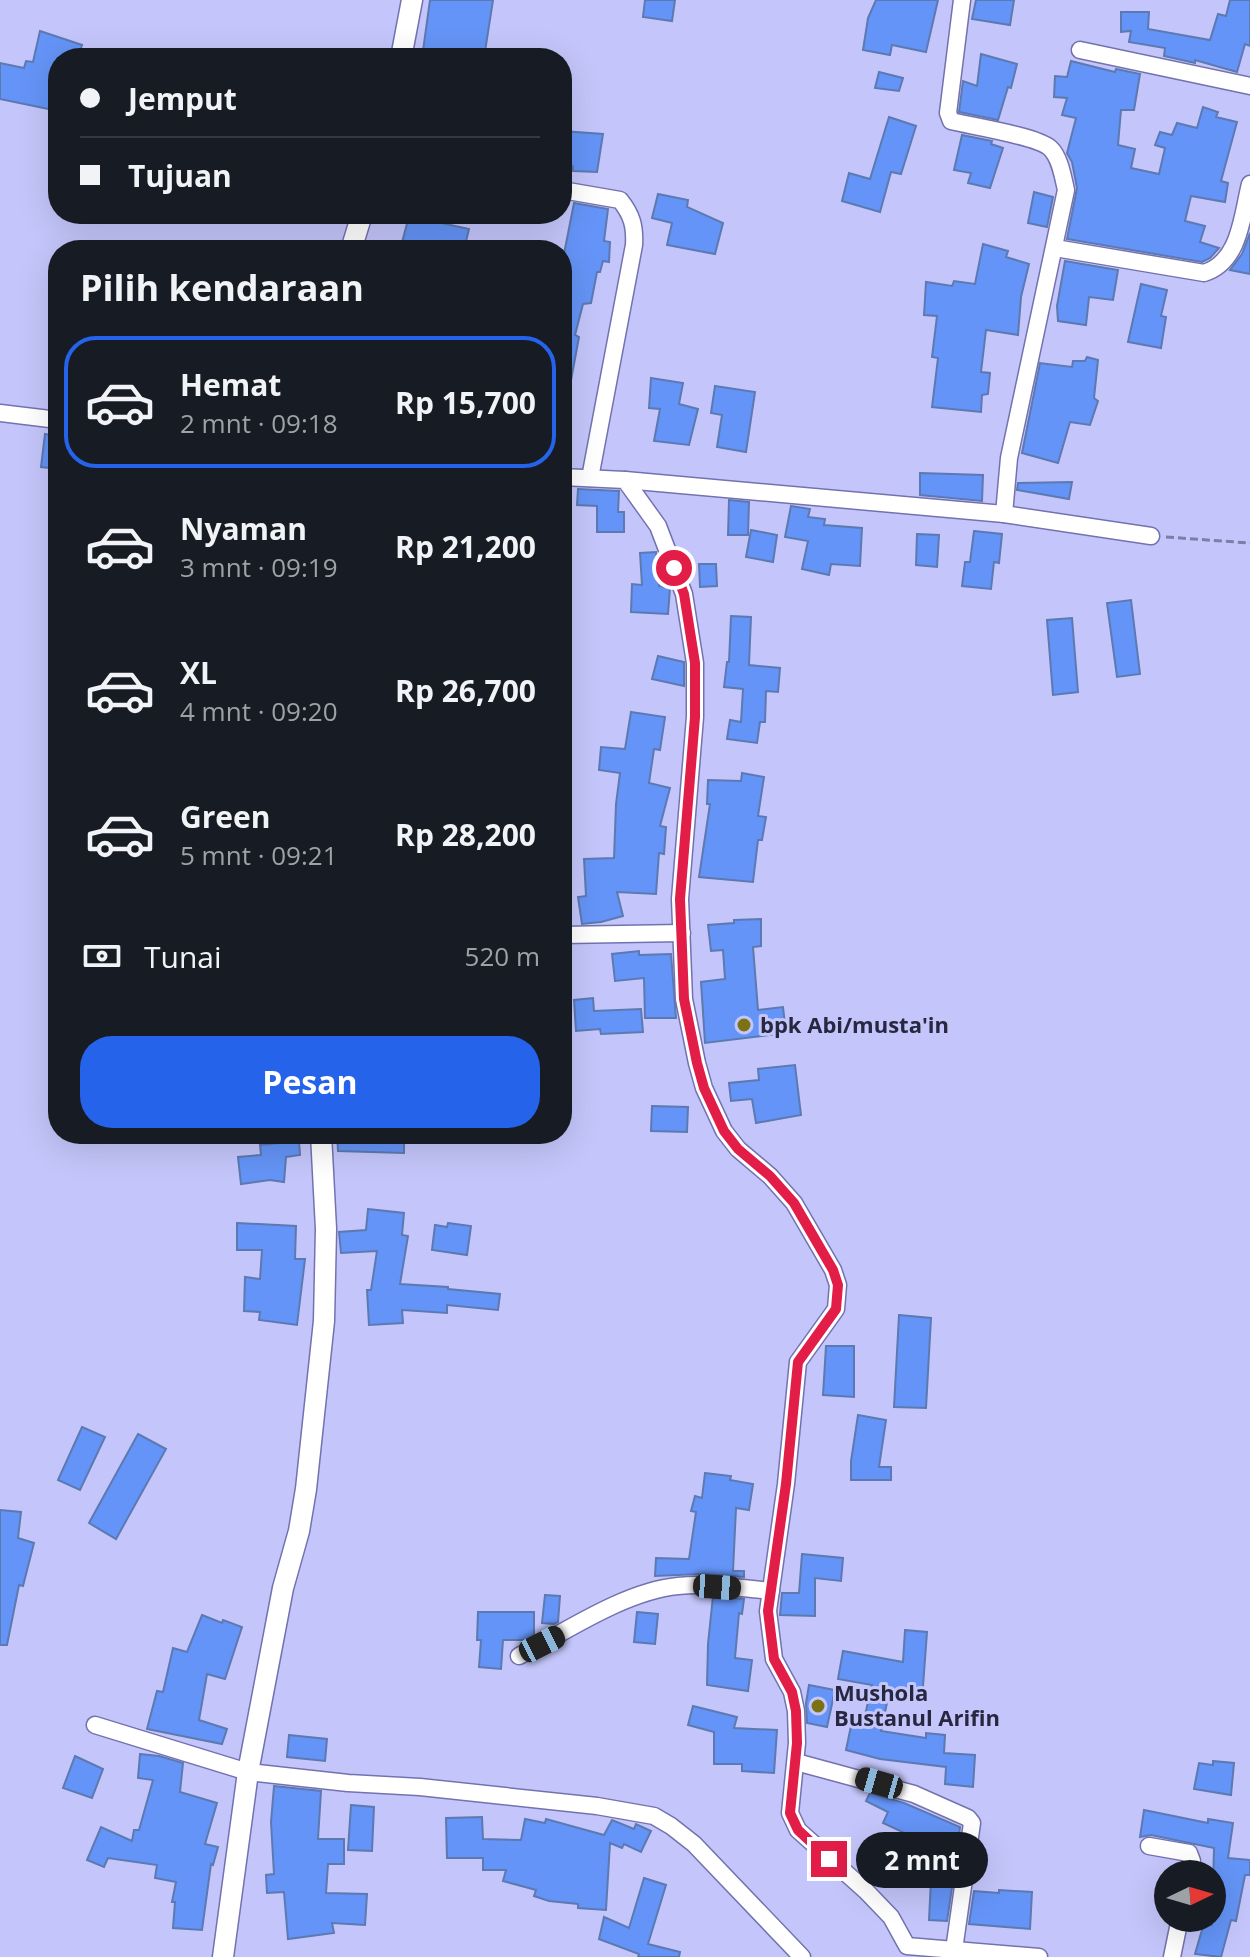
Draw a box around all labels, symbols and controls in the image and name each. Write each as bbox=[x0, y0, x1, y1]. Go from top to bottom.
text: Jemput bbox=[128, 78, 237, 119]
text: Tujuan bbox=[128, 155, 232, 196]
text: Pilih kendaraan bbox=[80, 263, 364, 312]
text: Hemat bbox=[180, 364, 281, 405]
icon: car bbox=[84, 366, 156, 438]
text: Rp 15,700 bbox=[395, 382, 536, 423]
text: 2 mnt · 09:18 bbox=[180, 405, 338, 441]
text: Nyaman bbox=[180, 508, 307, 549]
icon: car bbox=[84, 510, 156, 582]
text: Rp 21,200 bbox=[395, 526, 536, 567]
text: 3 mnt · 09:19 bbox=[180, 549, 338, 585]
route start bbox=[656, 550, 692, 586]
text: XL bbox=[180, 652, 217, 693]
icon: car bbox=[84, 654, 156, 726]
text: Rp 26,700 bbox=[395, 670, 536, 711]
text: 4 mnt · 09:20 bbox=[180, 693, 338, 729]
text: Green bbox=[180, 796, 271, 837]
icon: car bbox=[84, 798, 156, 870]
text: Rp 28,200 bbox=[395, 814, 536, 855]
text: 5 mnt · 09:21 bbox=[180, 837, 338, 873]
icon: cash bbox=[80, 934, 124, 978]
text: Tunai bbox=[144, 936, 222, 977]
text: 520 m bbox=[465, 938, 540, 974]
place label: bpk Abi/musta'in bbox=[760, 1009, 949, 1039]
marker: bpk Abi/musta'in bbox=[735, 1016, 753, 1034]
button: Pesan bbox=[80, 1036, 540, 1128]
car bbox=[692, 1573, 742, 1601]
car bbox=[515, 1622, 569, 1666]
place label: Mushola Bustanul Arifin bbox=[834, 1677, 1000, 1732]
marker: Mushola Bustanul Arifin bbox=[809, 1697, 827, 1715]
car bbox=[853, 1765, 905, 1801]
callout: 2 mnt bbox=[857, 1831, 989, 1887]
route end bbox=[811, 1841, 847, 1877]
text: 2 mnt bbox=[884, 1842, 960, 1878]
north arrow bbox=[1154, 1860, 1226, 1932]
map controls bbox=[1154, 1860, 1226, 1932]

